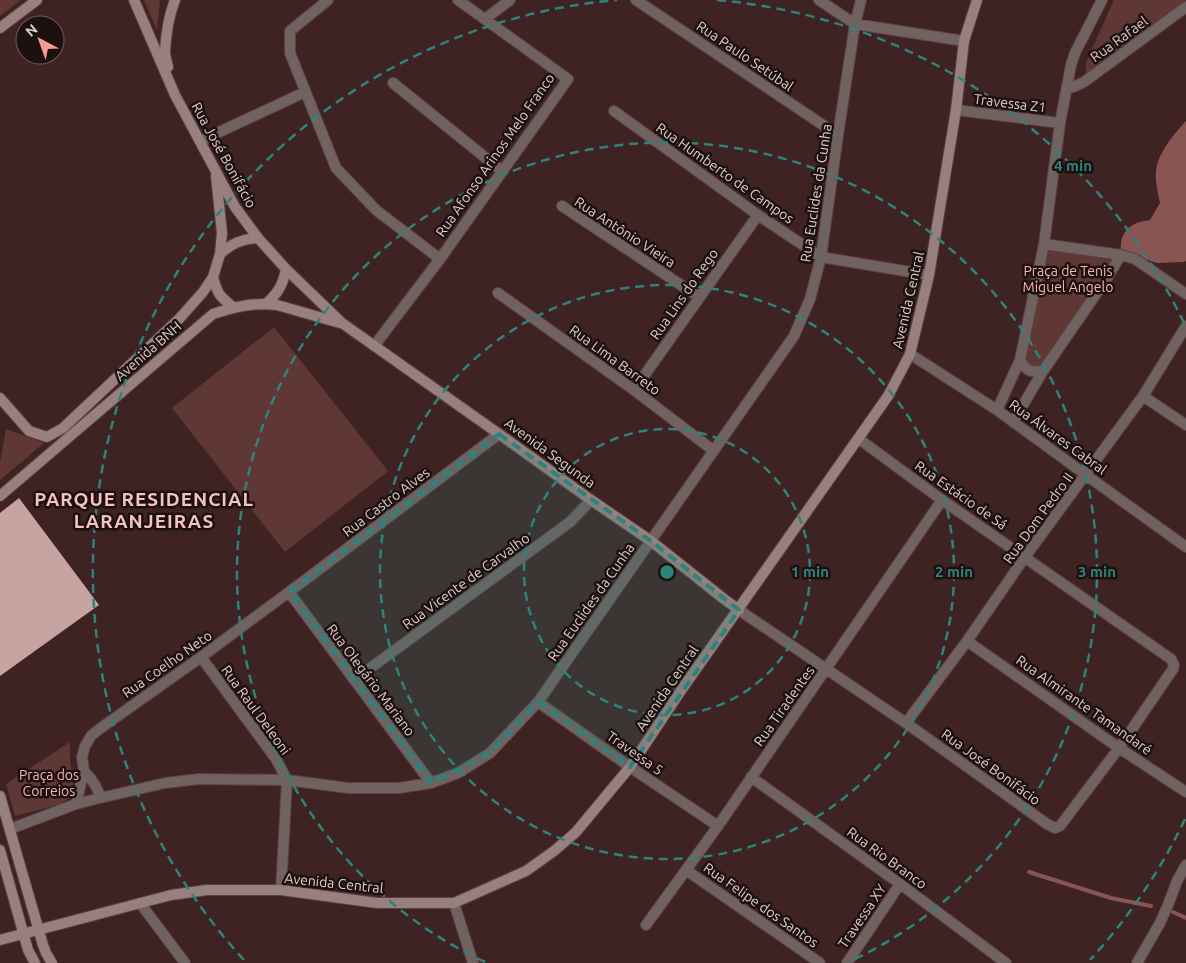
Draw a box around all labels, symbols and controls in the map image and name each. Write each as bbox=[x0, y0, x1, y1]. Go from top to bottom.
street label: Rua Rafael bbox=[1087, 13, 1151, 65]
north arrow bbox=[15, 15, 65, 65]
street label: Rua Paulo Setúbal bbox=[694, 18, 797, 94]
text: N bbox=[22, 21, 41, 40]
street label: Rua Afonso Arinos Melo Franco bbox=[432, 70, 558, 240]
street label: Travessa Z1 bbox=[973, 91, 1047, 115]
street label: Rua José Bonifácio bbox=[188, 99, 260, 211]
street label: Rua Humberto de Campos bbox=[653, 119, 797, 227]
street label: Rua Euclides da Cunha bbox=[797, 123, 835, 263]
text: 4 min bbox=[1054, 157, 1092, 174]
street label: Rua Antônio Vieira bbox=[572, 193, 678, 271]
street label: Rua Lins do Rego bbox=[647, 246, 721, 342]
street label: Avenida Central bbox=[889, 249, 927, 350]
park label: Praça de Tenis Miguel Angelo bbox=[1023, 263, 1113, 295]
street label: Avenida BNH bbox=[112, 318, 184, 384]
street label: Rua Lima Barreto bbox=[567, 322, 663, 398]
street label: Rua Álvares Cabral bbox=[1006, 396, 1111, 478]
street label: Avenida Segunda bbox=[502, 415, 598, 491]
street label: Rua Estácio de Sá bbox=[912, 457, 1010, 533]
street label: Rua Castro Alves bbox=[339, 464, 433, 540]
street label: Rua Dom Pedro II bbox=[1000, 469, 1076, 567]
district label: PARQUE RESIDENCIAL LARANJEIRAS bbox=[34, 488, 254, 532]
street label: Rua Vicente de Carvalho bbox=[399, 530, 533, 632]
street label: Rua Euclides da Cunha bbox=[544, 540, 638, 664]
centre of rings bbox=[658, 563, 676, 581]
text: 1 min bbox=[791, 563, 829, 580]
text: 2 min bbox=[935, 563, 973, 580]
text: 3 min bbox=[1078, 563, 1116, 580]
street label: Rua Olegário Mariano bbox=[324, 621, 418, 739]
street label: Rua Coelho Neto bbox=[119, 627, 215, 701]
street label: Avenida Central bbox=[633, 642, 702, 734]
street label: Rua Almirante Tamandaré bbox=[1013, 652, 1155, 758]
street label: Rua Raul Deleoni bbox=[218, 662, 294, 758]
street label: Rua Tiradentes bbox=[750, 663, 818, 749]
street label: Rua José Bonifácio bbox=[938, 726, 1044, 808]
street label: Travessa 5 bbox=[604, 728, 666, 778]
park label: Praça dos Correios bbox=[19, 767, 79, 799]
street label: Rua Rio Branco bbox=[844, 824, 930, 892]
street label: Rua Felipe dos Santos bbox=[701, 859, 821, 951]
street label: Avenida Central bbox=[284, 870, 385, 896]
street label: Travessa XY bbox=[835, 881, 889, 951]

